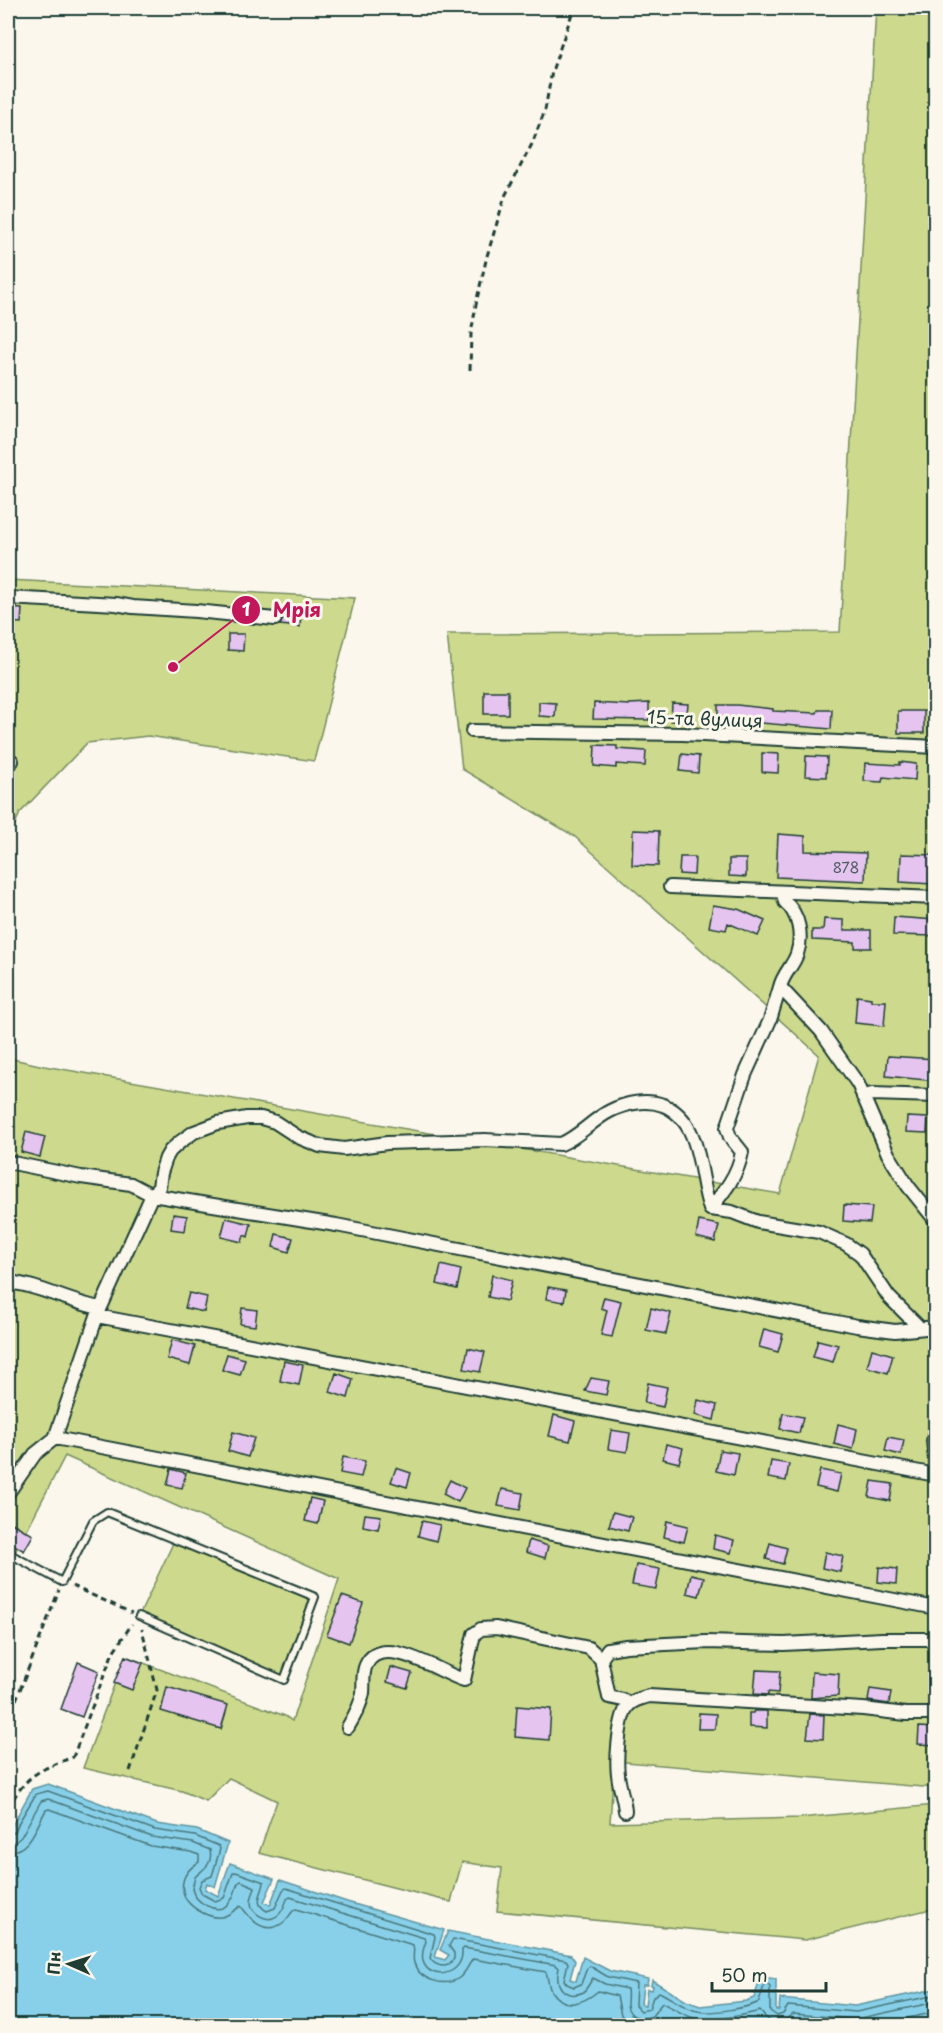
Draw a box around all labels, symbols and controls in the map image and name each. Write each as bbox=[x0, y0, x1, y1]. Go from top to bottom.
callout: Мрія bbox=[231, 591, 333, 629]
text: Мрія bbox=[273, 594, 321, 624]
text: 1 bbox=[242, 595, 251, 622]
street label: 15-та вулиця bbox=[647, 702, 763, 734]
house number: 878 bbox=[833, 855, 859, 878]
north arrow bbox=[39, 1934, 99, 1994]
text: Пн bbox=[40, 1951, 66, 1975]
scale bar bbox=[712, 1955, 826, 1993]
text: 50 m bbox=[721, 1961, 768, 1988]

